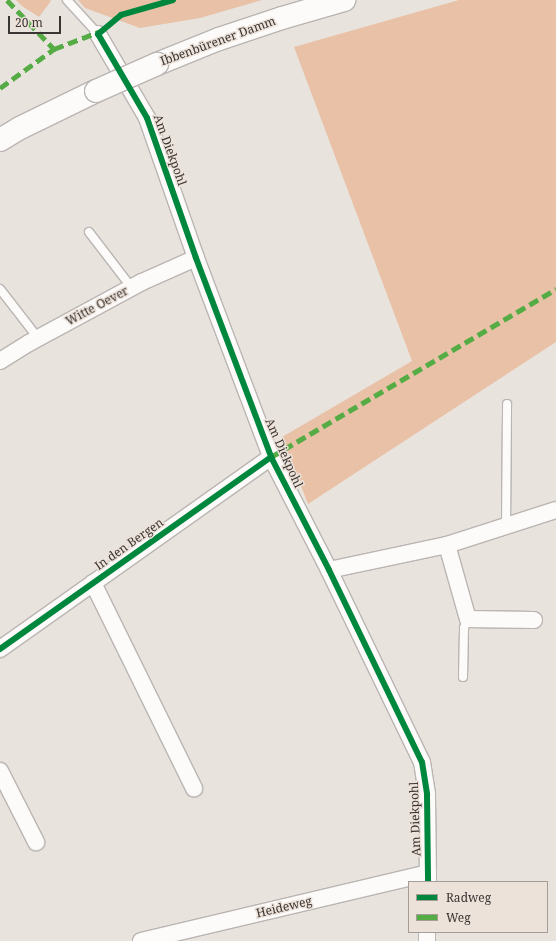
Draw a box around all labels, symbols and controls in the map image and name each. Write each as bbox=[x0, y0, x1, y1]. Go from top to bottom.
scale bar bbox=[10, 8, 63, 34]
street label: Ibbenbürener Damm bbox=[158, 13, 278, 69]
text: 20 m bbox=[15, 14, 43, 31]
street label: Am Diekpohl bbox=[150, 113, 190, 187]
street label: Witte Oever bbox=[63, 284, 131, 328]
street label: Am Diekpohl bbox=[262, 416, 306, 490]
street label: In den Bergen bbox=[92, 515, 166, 573]
street label: Am Diekpohl bbox=[407, 781, 423, 857]
legend bbox=[408, 881, 548, 933]
text: Radweg bbox=[446, 889, 491, 906]
street label: Heideweg bbox=[255, 894, 313, 920]
text: Weg bbox=[446, 909, 471, 926]

